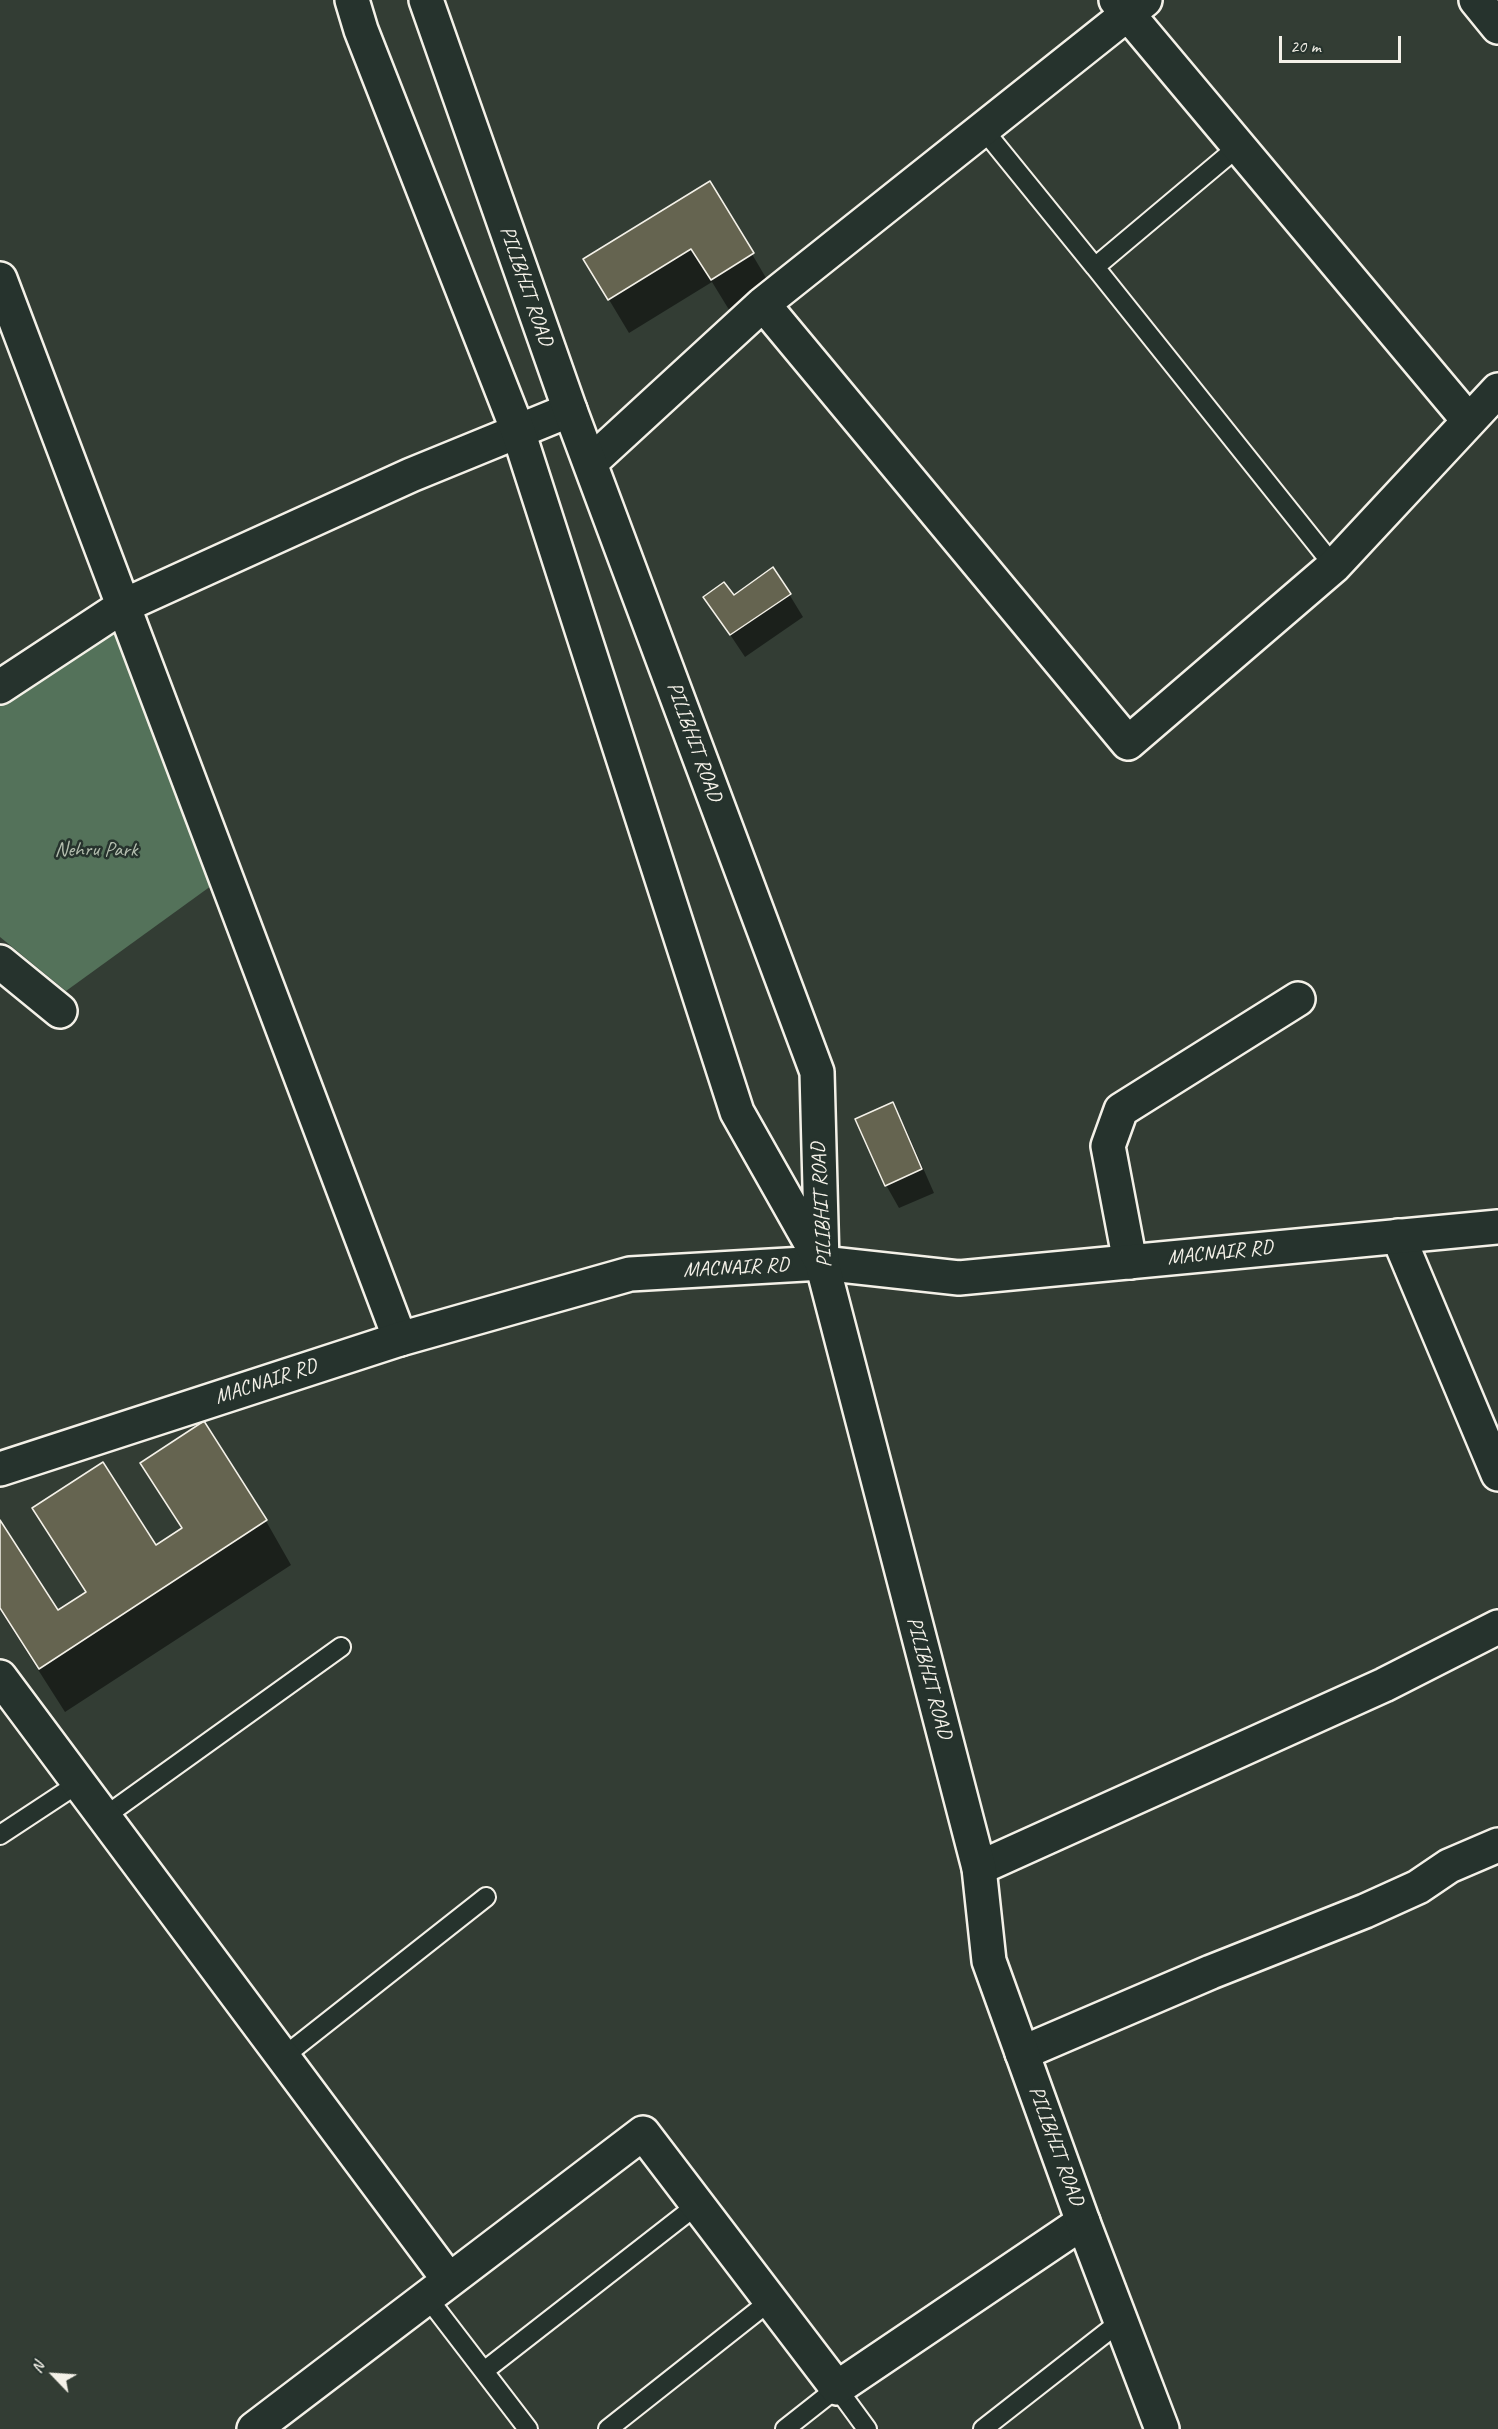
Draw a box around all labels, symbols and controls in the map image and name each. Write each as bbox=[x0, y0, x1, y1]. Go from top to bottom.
scale bar bbox=[1282, 24, 1404, 62]
text: 20 m bbox=[1290, 35, 1321, 57]
street label: PILIBHIT ROAD bbox=[494, 223, 558, 349]
street label: PILIBHIT ROAD bbox=[661, 679, 727, 805]
park label: Nehru Park bbox=[54, 837, 138, 863]
street label: PILIBHIT ROAD bbox=[806, 1142, 838, 1268]
street label: MACNAIR RD bbox=[1166, 1235, 1274, 1271]
street label: MACNAIR RD bbox=[682, 1253, 790, 1283]
street label: MACNAIR RD bbox=[212, 1354, 320, 1410]
street label: PILIBHIT ROAD bbox=[901, 1614, 957, 1742]
street label: PILIBHIT ROAD bbox=[1023, 2083, 1089, 2209]
north arrow bbox=[24, 2345, 84, 2405]
text: N bbox=[27, 2359, 49, 2376]

